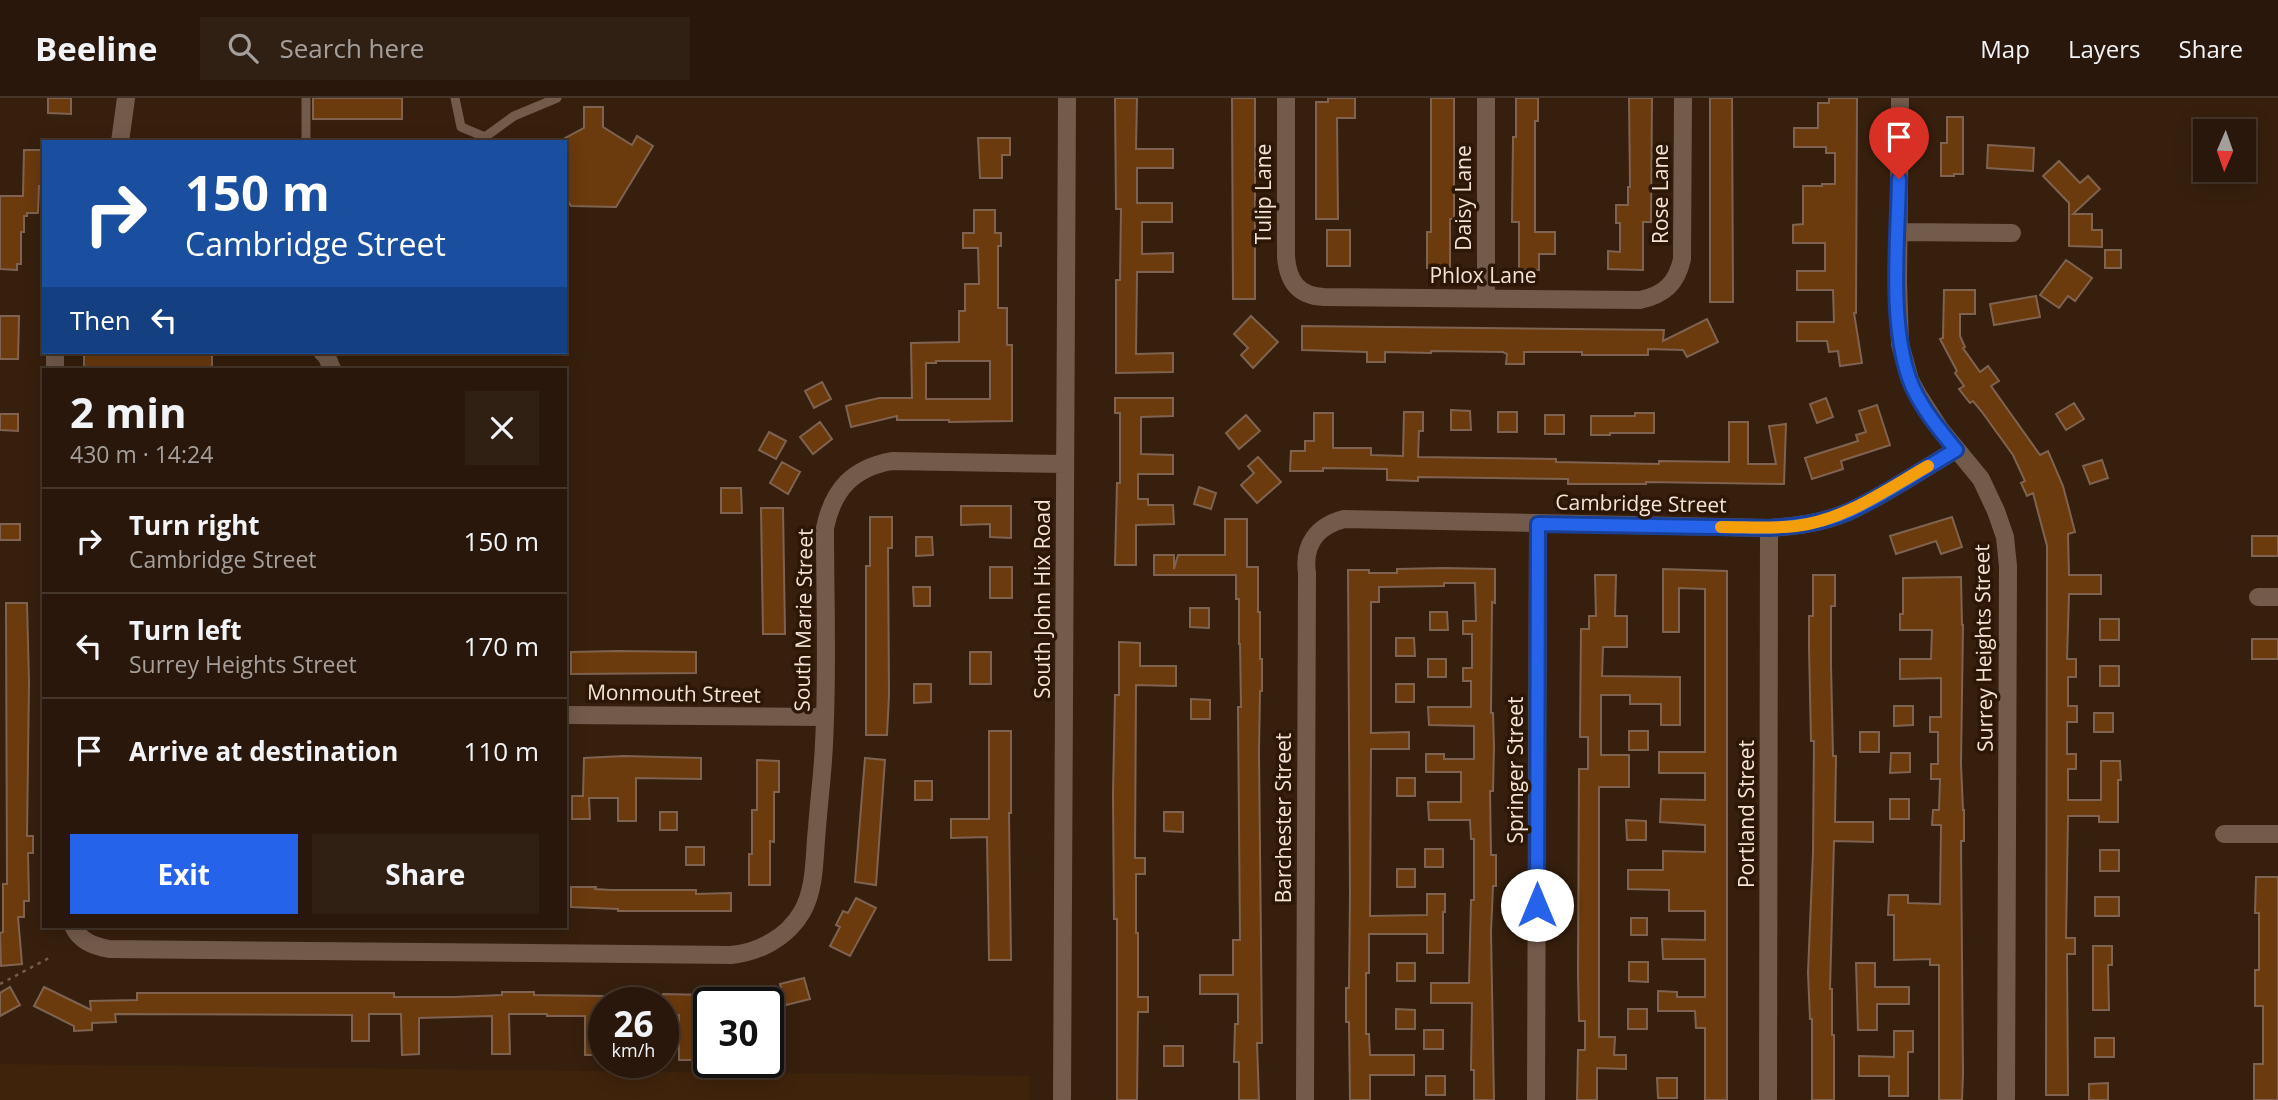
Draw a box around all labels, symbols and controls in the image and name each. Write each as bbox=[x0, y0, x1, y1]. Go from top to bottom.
search box bbox=[200, 17, 690, 80]
text: Beeline bbox=[35, 26, 158, 71]
icon: search bbox=[224, 29, 262, 67]
text: Search here bbox=[280, 30, 424, 66]
text: Map bbox=[1980, 32, 2030, 65]
text: Layers bbox=[2068, 32, 2141, 65]
text: Share bbox=[2179, 32, 2243, 65]
pin bbox=[1869, 107, 1929, 179]
icon: arrive bbox=[1880, 118, 1918, 156]
north arrow bbox=[2193, 119, 2256, 182]
map controls bbox=[2193, 119, 2256, 182]
street label: Tulip Lane bbox=[1249, 144, 1277, 244]
street label: Rose Lane bbox=[1646, 144, 1674, 244]
street label: Daisy Lane bbox=[1449, 145, 1477, 251]
text: 150 m bbox=[185, 159, 330, 225]
icon: right bbox=[70, 168, 161, 259]
text: Cambridge Street bbox=[185, 222, 446, 265]
street label: Phlox Lane bbox=[1429, 261, 1537, 289]
icon: left bbox=[145, 301, 183, 339]
text: Then bbox=[70, 302, 131, 338]
text: 2 min bbox=[70, 383, 187, 440]
button: close bbox=[465, 391, 539, 465]
text: 430 m · 14:24 bbox=[70, 438, 213, 470]
street label: Cambridge Street bbox=[1555, 488, 1727, 518]
street label: South John Hix Road bbox=[1028, 499, 1056, 699]
text: Turn right bbox=[129, 507, 260, 543]
icon: right bbox=[70, 522, 108, 560]
text: 150 m bbox=[464, 523, 539, 559]
street label: South Marie Street bbox=[787, 528, 819, 712]
text: Cambridge Street bbox=[129, 543, 317, 575]
street label: Surrey Heights Street bbox=[1967, 544, 1999, 752]
text: Turn left bbox=[129, 612, 241, 648]
icon: left bbox=[70, 627, 108, 665]
text: 170 m bbox=[464, 628, 539, 664]
text: Surrey Heights Street bbox=[129, 648, 357, 680]
street label: Monmouth Street bbox=[587, 677, 761, 709]
street label: Springer Street bbox=[1501, 696, 1529, 844]
icon: arrive bbox=[70, 732, 108, 770]
text: Arrive at destination bbox=[129, 733, 398, 769]
text: 110 m bbox=[464, 733, 539, 769]
street label: Barchester Street bbox=[1269, 733, 1297, 903]
street label: Portland Street bbox=[1732, 740, 1760, 888]
button: Exit bbox=[70, 834, 298, 914]
button: Share bbox=[312, 834, 539, 914]
position arrow bbox=[1500, 868, 1574, 942]
speed limit sign: 30 bbox=[693, 987, 784, 1078]
text: 26 bbox=[613, 1000, 654, 1047]
text: km/h bbox=[612, 1038, 655, 1062]

